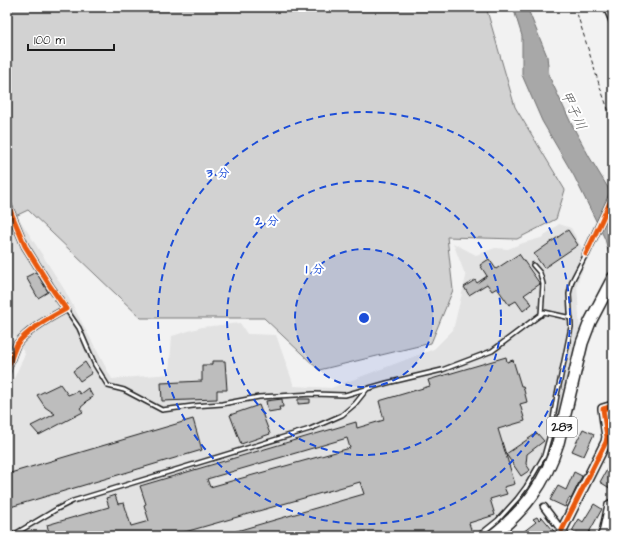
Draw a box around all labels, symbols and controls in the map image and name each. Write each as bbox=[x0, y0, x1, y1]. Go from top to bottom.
scale bar bbox=[28, 26, 114, 52]
text: 100 m bbox=[34, 32, 65, 49]
water label: 甲子川 bbox=[555, 87, 591, 134]
text: 3 分 bbox=[206, 165, 229, 182]
text: 2 分 bbox=[254, 213, 279, 230]
text: 1 分 bbox=[306, 261, 324, 278]
centre of rings bbox=[357, 311, 371, 325]
road number: 283 bbox=[547, 417, 577, 437]

